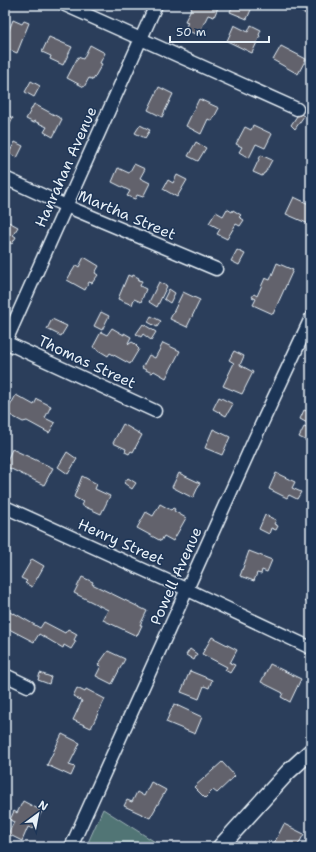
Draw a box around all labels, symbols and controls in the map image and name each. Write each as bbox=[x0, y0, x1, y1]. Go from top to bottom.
scale bar bbox=[170, 18, 269, 44]
text: 50 m bbox=[176, 24, 206, 40]
street label: Hanrahan Avenue bbox=[30, 103, 102, 231]
street label: Martha Street bbox=[75, 185, 179, 245]
street label: Thomas Street bbox=[35, 331, 139, 393]
street label: Henry Street bbox=[75, 514, 167, 570]
street label: Powell Avenue bbox=[145, 524, 207, 628]
north arrow bbox=[18, 794, 58, 834]
text: N bbox=[35, 797, 51, 815]

